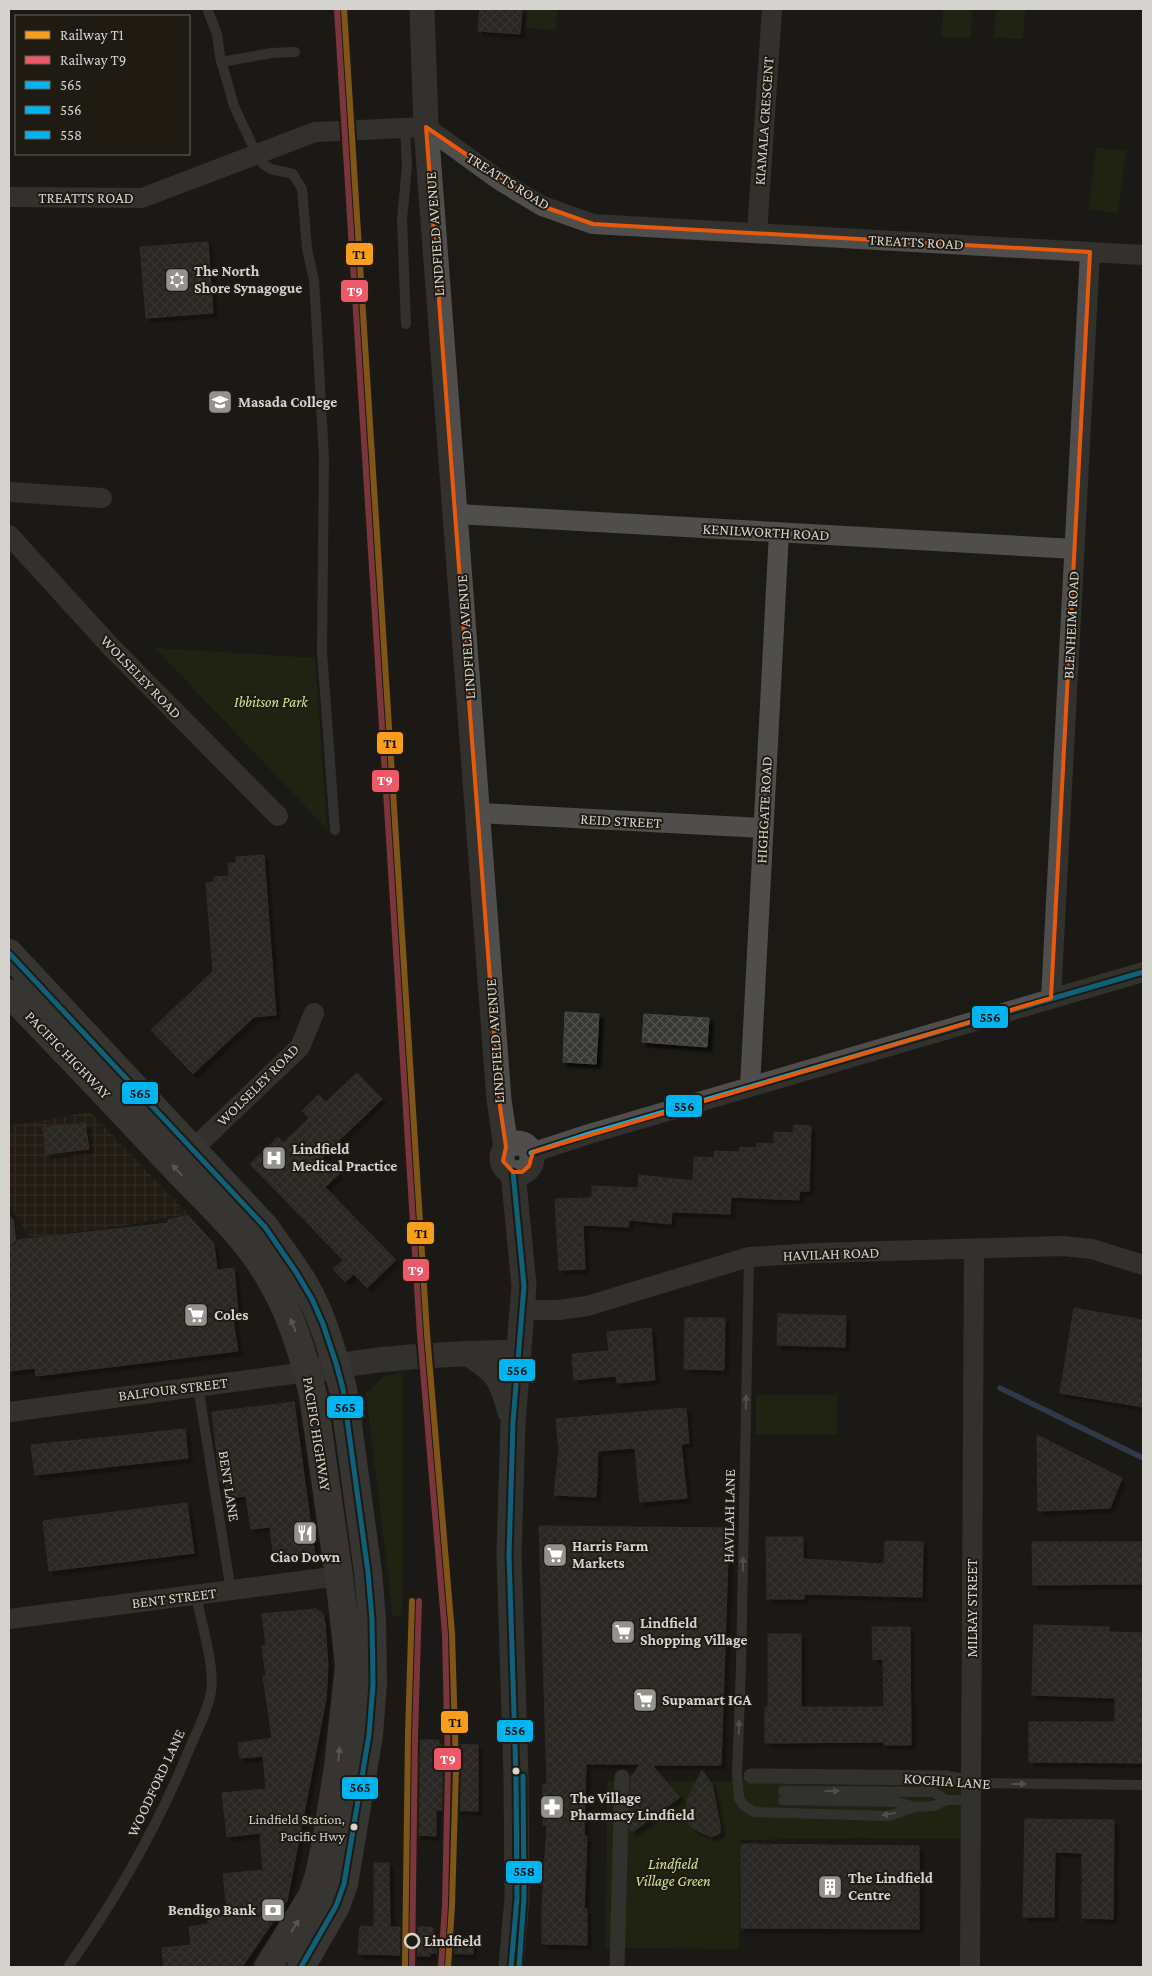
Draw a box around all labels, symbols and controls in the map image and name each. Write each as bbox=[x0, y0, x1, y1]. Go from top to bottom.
legend bbox=[15, 15, 190, 155]
text: Railway T1 bbox=[60, 27, 124, 44]
text: Railway T9 bbox=[60, 52, 126, 69]
street label: KIAMALA CRESCENT bbox=[752, 56, 776, 186]
text: 565 bbox=[60, 77, 82, 93]
text: 556 bbox=[60, 102, 82, 118]
text: 558 bbox=[60, 127, 82, 143]
street label: TREATTS ROAD bbox=[463, 149, 553, 213]
street label: LINDFIELD AVENUE bbox=[423, 171, 447, 297]
street label: TREATTS ROAD bbox=[38, 190, 134, 206]
street label: TREATTS ROAD bbox=[868, 232, 964, 252]
line badge: T1 bbox=[345, 242, 374, 266]
text: T1 bbox=[352, 246, 366, 262]
place label: The North Shore Synagogue bbox=[194, 263, 302, 296]
synagogue icon: The North Shore Synagogue bbox=[164, 267, 190, 293]
line badge: T9 bbox=[340, 279, 369, 303]
text: T9 bbox=[347, 283, 363, 299]
school or university icon: Masada College bbox=[207, 389, 233, 415]
place label: Masada College bbox=[238, 394, 337, 410]
street label: KENILWORTH ROAD bbox=[702, 521, 830, 543]
street label: BLENHEIM ROAD bbox=[1060, 571, 1082, 679]
street label: LINDFIELD AVENUE bbox=[454, 574, 478, 700]
street label: WOLSELEY ROAD bbox=[97, 632, 185, 722]
park label: Ibbitson Park bbox=[234, 694, 309, 710]
line badge: T1 bbox=[376, 731, 404, 755]
text: T1 bbox=[383, 735, 397, 751]
street label: HIGHGATE ROAD bbox=[753, 756, 775, 864]
line badge: T9 bbox=[371, 769, 400, 793]
text: T9 bbox=[377, 772, 393, 788]
street label: REID STREET bbox=[580, 811, 662, 831]
street label: LINDFIELD AVENUE bbox=[483, 978, 507, 1104]
line badge: 556 bbox=[971, 1005, 1009, 1029]
street label: PACIFIC HIGHWAY bbox=[22, 1008, 114, 1102]
text: 556 bbox=[979, 1009, 1001, 1025]
street label: WOLSELEY ROAD bbox=[214, 1041, 302, 1129]
line badge: 565 bbox=[121, 1081, 159, 1105]
text: 565 bbox=[129, 1085, 151, 1101]
line badge: 556 bbox=[665, 1094, 703, 1118]
text: 556 bbox=[673, 1098, 695, 1114]
place label: Lindfield Medical Practice bbox=[292, 1141, 397, 1174]
hospital icon: Lindfield Medical Practice bbox=[261, 1145, 287, 1171]
one-way arrow bbox=[171, 1164, 183, 1176]
line badge: T1 bbox=[406, 1221, 435, 1245]
text: T1 bbox=[414, 1225, 428, 1241]
street label: HAVILAH ROAD bbox=[782, 1244, 880, 1264]
line badge: T9 bbox=[402, 1258, 430, 1282]
text: T9 bbox=[408, 1262, 424, 1278]
supermarket icon: Coles bbox=[183, 1302, 209, 1328]
place label: Coles bbox=[214, 1307, 248, 1323]
one-way arrow bbox=[289, 1317, 297, 1332]
line badge: 556 bbox=[498, 1358, 536, 1382]
text: 556 bbox=[506, 1362, 528, 1378]
street label: BALFOUR STREET bbox=[117, 1374, 229, 1404]
street label: PACIFIC HIGHWAY bbox=[300, 1376, 334, 1492]
one-way arrow bbox=[742, 1393, 750, 1409]
line badge: 565 bbox=[326, 1395, 364, 1419]
text: 565 bbox=[334, 1399, 356, 1415]
street label: BENT LANE bbox=[216, 1450, 242, 1522]
street label: HAVILAH LANE bbox=[720, 1469, 738, 1563]
restaurant icon: Ciao Down bbox=[292, 1520, 318, 1546]
place label: Harris Farm Markets bbox=[572, 1538, 649, 1571]
supermarket icon: Harris Farm Markets bbox=[542, 1542, 568, 1568]
place label: Ciao Down bbox=[270, 1549, 340, 1565]
one-way arrow bbox=[739, 1556, 747, 1572]
street label: MILRAY STREET bbox=[964, 1559, 980, 1657]
street label: BENT STREET bbox=[131, 1585, 217, 1611]
place label: Lindfield Shopping Village bbox=[640, 1615, 747, 1648]
supermarket icon: Lindfield Shopping Village bbox=[610, 1619, 636, 1645]
supermarket icon: Supamart IGA bbox=[632, 1687, 658, 1713]
place label: Supamart IGA bbox=[662, 1692, 753, 1708]
line badge: T1 bbox=[440, 1710, 469, 1734]
text: T1 bbox=[448, 1714, 462, 1730]
one-way arrow bbox=[735, 1718, 743, 1734]
line badge: 556 bbox=[496, 1719, 534, 1743]
text: 556 bbox=[504, 1722, 526, 1738]
street label: WOODFORD LANE bbox=[124, 1727, 188, 1839]
one-way arrow bbox=[336, 1746, 344, 1762]
line badge: T9 bbox=[433, 1747, 462, 1771]
text: T9 bbox=[440, 1751, 456, 1767]
unlabelled marker bbox=[511, 1766, 521, 1776]
street label: KOCHIA LANE bbox=[903, 1770, 991, 1792]
line badge: 565 bbox=[341, 1776, 379, 1800]
text: 565 bbox=[349, 1779, 371, 1795]
one-way arrow bbox=[1012, 1780, 1028, 1788]
one-way arrow bbox=[824, 1787, 840, 1795]
place label: The Village Pharmacy Lindfield bbox=[570, 1790, 695, 1823]
pharmacy icon: The Village Pharmacy Lindfield bbox=[539, 1794, 565, 1820]
one-way arrow bbox=[881, 1810, 897, 1818]
place label: Lindfield Station, Pacific Hwy bbox=[249, 1811, 346, 1844]
marker: Lindfield Station, Pacific Hwy bbox=[349, 1822, 359, 1832]
park label: Lindfield Village Green bbox=[635, 1856, 711, 1890]
line badge: 558 bbox=[505, 1860, 543, 1884]
text: 558 bbox=[513, 1863, 535, 1879]
place label: The Lindfield Centre bbox=[848, 1870, 934, 1903]
building icon: The Lindfield Centre bbox=[817, 1874, 843, 1900]
bank icon: Bendigo Bank bbox=[260, 1897, 286, 1923]
place label: Bendigo Bank bbox=[168, 1902, 257, 1918]
one-way arrow bbox=[290, 1920, 299, 1933]
marker: Lindfield bbox=[404, 1933, 420, 1949]
place label: Lindfield bbox=[424, 1933, 482, 1949]

